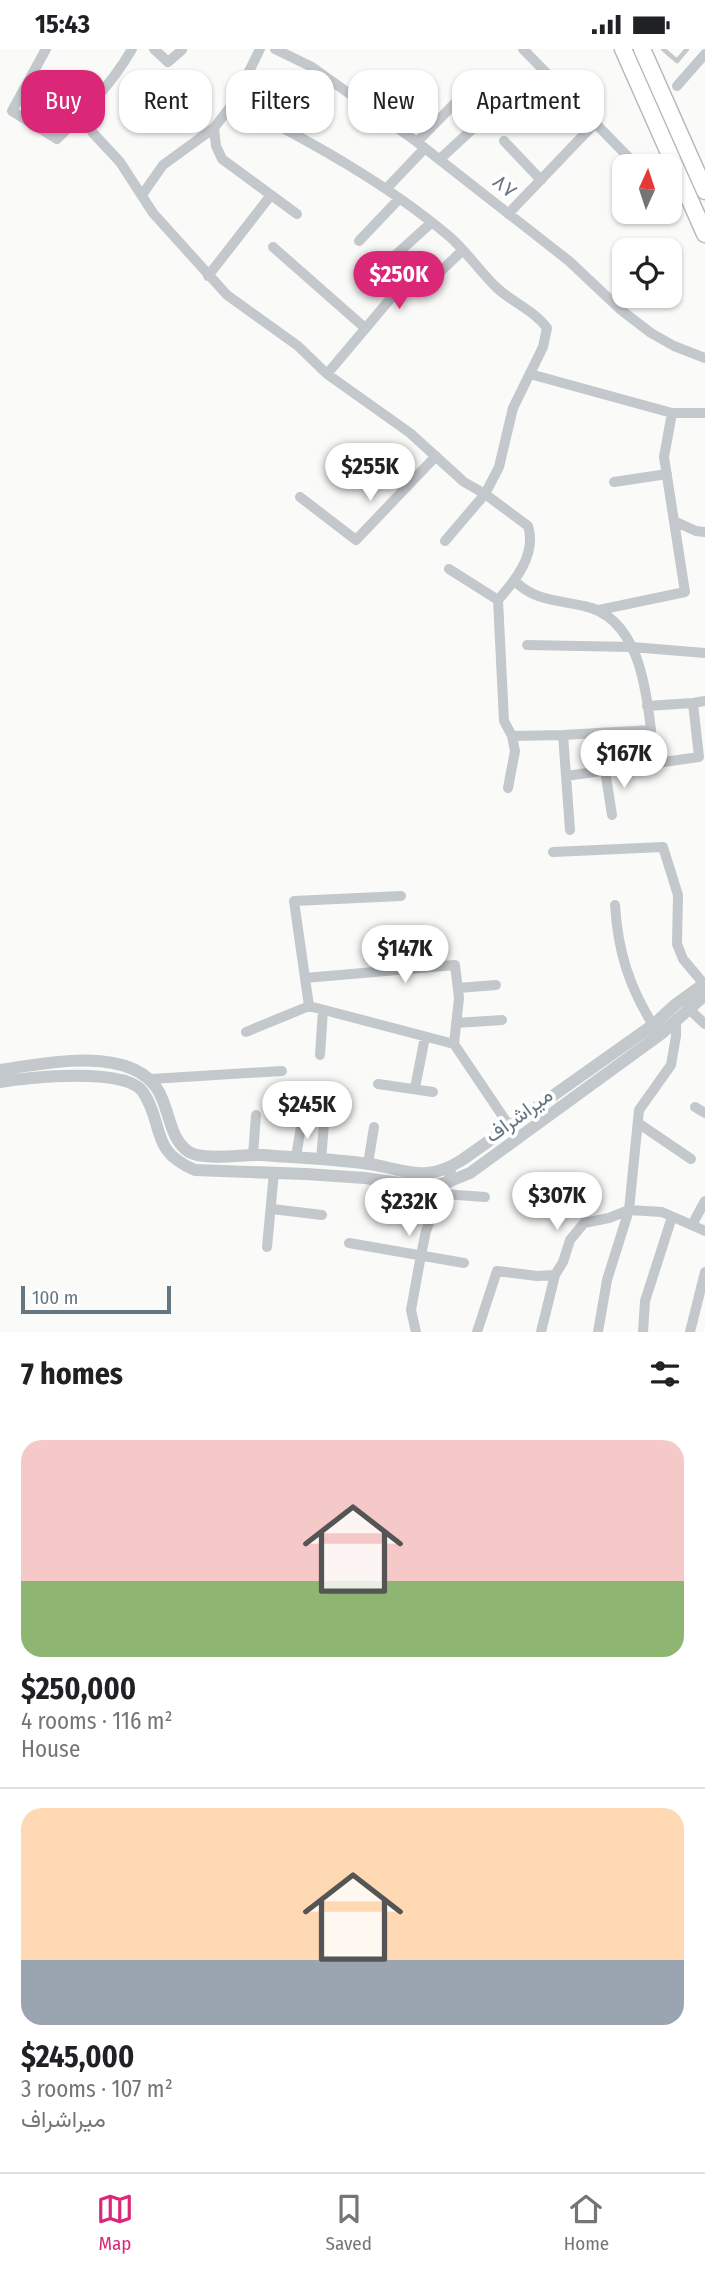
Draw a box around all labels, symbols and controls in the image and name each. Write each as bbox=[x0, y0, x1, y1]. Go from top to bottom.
text: 15:43 bbox=[35, 9, 90, 40]
chip: Buy bbox=[21, 70, 105, 133]
chip: Rent bbox=[119, 70, 212, 133]
chip: Filters bbox=[226, 70, 334, 133]
chip: New bbox=[348, 70, 438, 133]
chip: Apartment bbox=[452, 70, 604, 133]
north arrow bbox=[612, 154, 682, 224]
map controls bbox=[612, 154, 682, 308]
street label: ۸۷ bbox=[487, 168, 523, 204]
button: locate bbox=[612, 238, 682, 308]
pin: $250K bbox=[350, 251, 448, 311]
text: $250K bbox=[369, 260, 429, 288]
pin: $255K bbox=[321, 443, 419, 503]
text: $255K bbox=[341, 452, 399, 480]
pin: $167K bbox=[575, 731, 673, 790]
text: $167K bbox=[596, 739, 652, 767]
pin: $147K bbox=[356, 925, 454, 985]
text: $147K bbox=[378, 934, 432, 962]
pin: $245K bbox=[258, 1081, 356, 1141]
street label: میراشراف bbox=[480, 1082, 558, 1148]
text: $245K bbox=[278, 1090, 336, 1118]
pin: $307K bbox=[508, 1173, 606, 1232]
pin: $232K bbox=[360, 1179, 458, 1238]
text: $307K bbox=[528, 1181, 586, 1209]
text: $232K bbox=[381, 1187, 437, 1215]
scale bar bbox=[21, 1283, 172, 1315]
text: 100 m bbox=[32, 1286, 78, 1309]
icon: filters bbox=[646, 1355, 684, 1393]
text: 7 homes bbox=[21, 1356, 123, 1392]
icon: home bbox=[290, 1486, 416, 1612]
text: $250,000 bbox=[21, 1671, 136, 1707]
text: 4 rooms · 116 m² bbox=[21, 1707, 173, 1735]
text: House bbox=[21, 1735, 80, 1763]
icon: home bbox=[290, 1854, 416, 1980]
text: $245,000 bbox=[21, 2039, 134, 2075]
text: 3 rooms · 107 m² bbox=[21, 2075, 173, 2103]
text: میراشراف bbox=[21, 2105, 106, 2133]
tab: Map bbox=[96, 2190, 134, 2255]
tab: Saved bbox=[326, 2190, 372, 2255]
tab: Home bbox=[564, 2190, 609, 2255]

